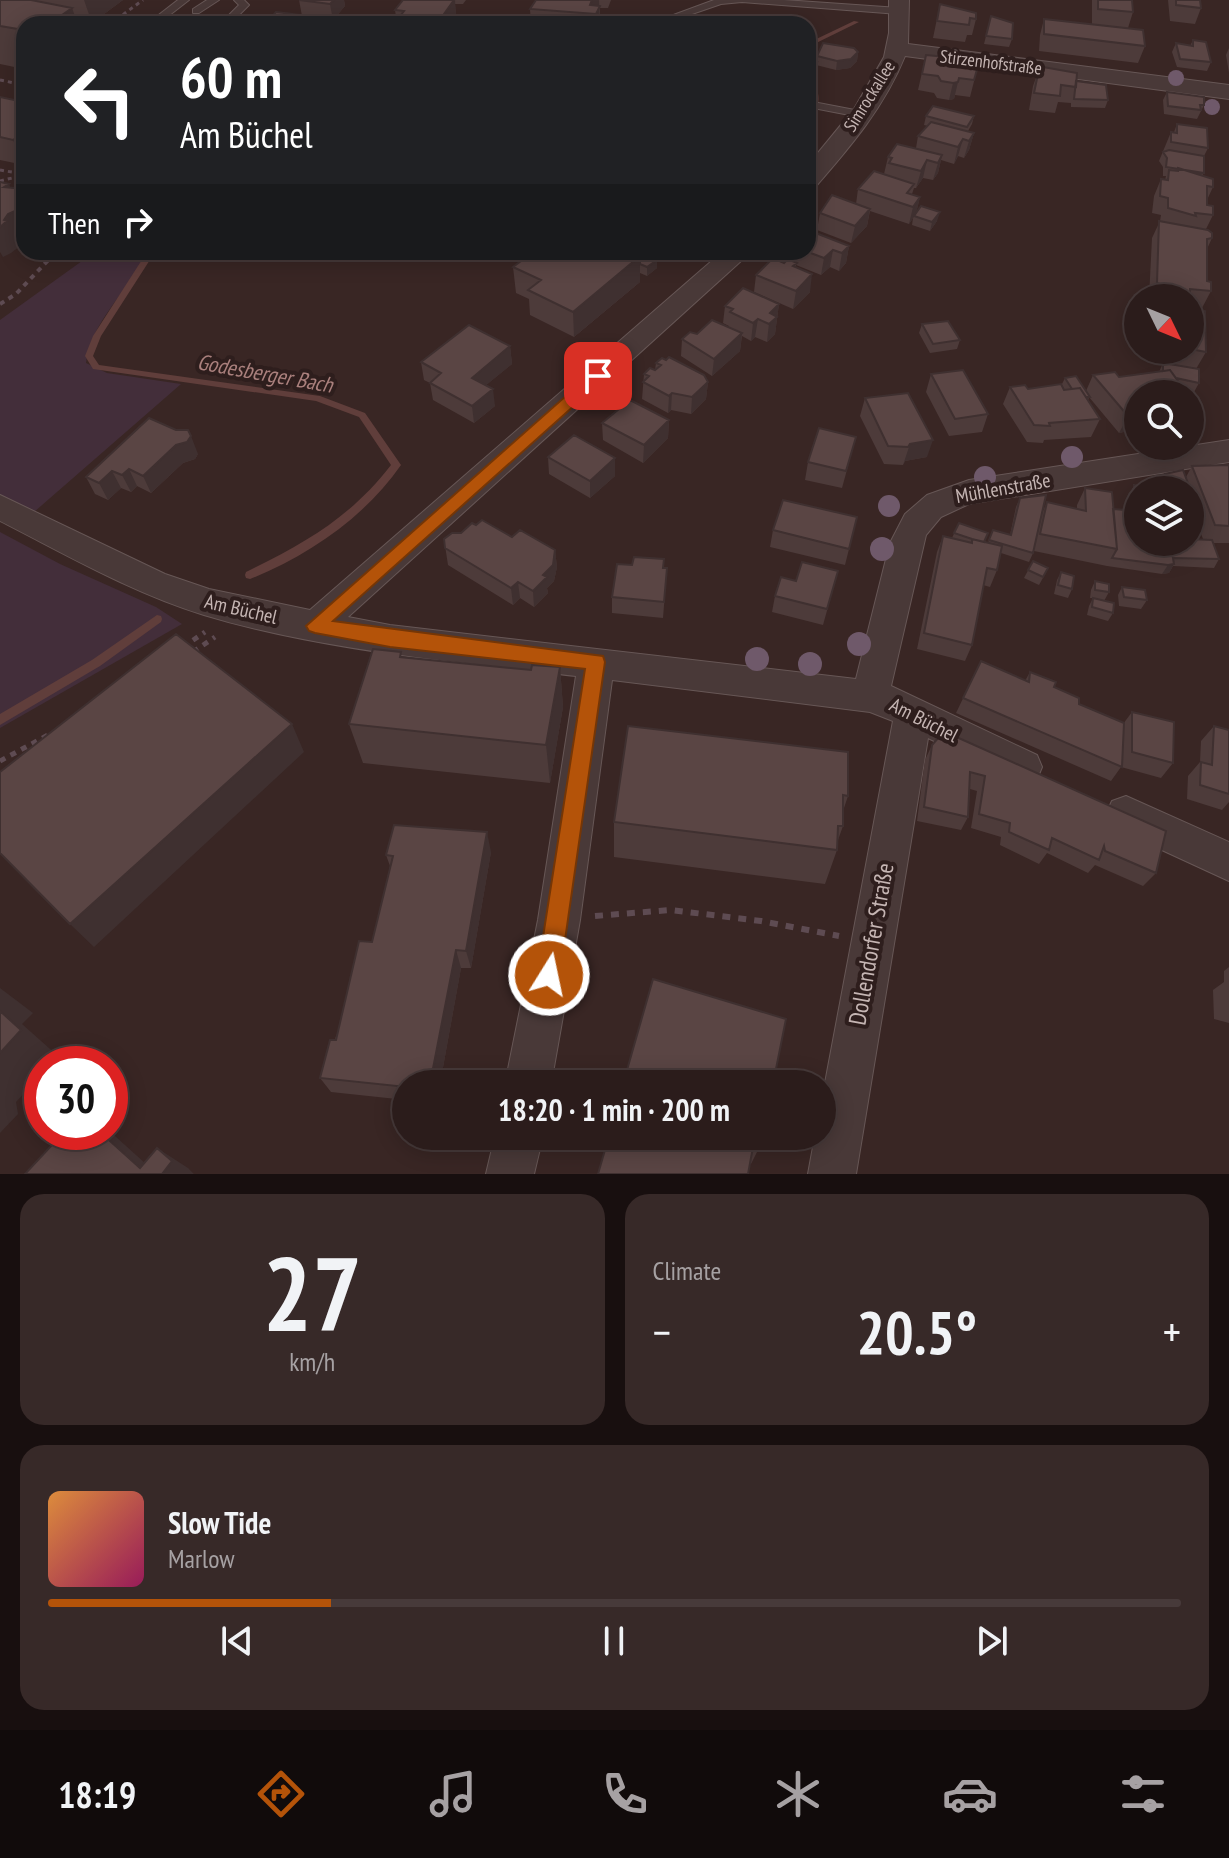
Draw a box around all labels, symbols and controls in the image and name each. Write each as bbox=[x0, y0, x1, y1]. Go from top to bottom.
text: 60 m bbox=[180, 41, 282, 113]
street label: Stirzenhofstraße bbox=[939, 44, 1043, 80]
icon: left bbox=[48, 48, 152, 152]
street label: Simrockallee bbox=[838, 56, 900, 136]
text: Am Büchel bbox=[180, 111, 313, 158]
icon: right bbox=[116, 200, 160, 244]
text: Then bbox=[48, 203, 100, 242]
north arrow bbox=[1124, 284, 1204, 364]
map controls bbox=[1124, 284, 1204, 556]
pin bbox=[564, 342, 632, 410]
water label: Godesberger Bach bbox=[195, 347, 336, 399]
icon: arrive bbox=[576, 354, 620, 398]
button: search bbox=[1124, 380, 1204, 460]
street label: Mühlenstraße bbox=[954, 467, 1052, 509]
button: layers bbox=[1124, 476, 1204, 556]
street label: Am Büchel bbox=[202, 588, 280, 630]
street label: Am Büchel bbox=[885, 692, 963, 748]
street label: Dollendorfer Straße bbox=[841, 860, 901, 1028]
position arrow bbox=[507, 933, 591, 1017]
speed limit sign: 30 bbox=[24, 1046, 128, 1150]
text: 18:20 · 1 min · 200 m bbox=[498, 1090, 730, 1129]
text: 27 bbox=[263, 1225, 362, 1360]
text: Climate bbox=[653, 1254, 721, 1287]
text: 20.5° bbox=[856, 1293, 977, 1371]
text: − bbox=[653, 1303, 671, 1360]
text: + bbox=[1163, 1303, 1181, 1360]
text: km/h bbox=[289, 1345, 335, 1378]
text: Slow Tide bbox=[168, 1503, 271, 1542]
text: Marlow bbox=[168, 1542, 234, 1575]
icon: previous bbox=[215, 1619, 259, 1663]
icon: pause bbox=[592, 1619, 636, 1663]
icon: next bbox=[970, 1619, 1014, 1663]
icon: directions bbox=[253, 1766, 309, 1822]
icon: music bbox=[425, 1766, 481, 1822]
icon: phone bbox=[597, 1766, 653, 1822]
icon: climate bbox=[770, 1766, 826, 1822]
icon: car bbox=[942, 1766, 998, 1822]
icon: filters bbox=[1115, 1766, 1171, 1822]
text: 18:19 bbox=[58, 1771, 136, 1818]

